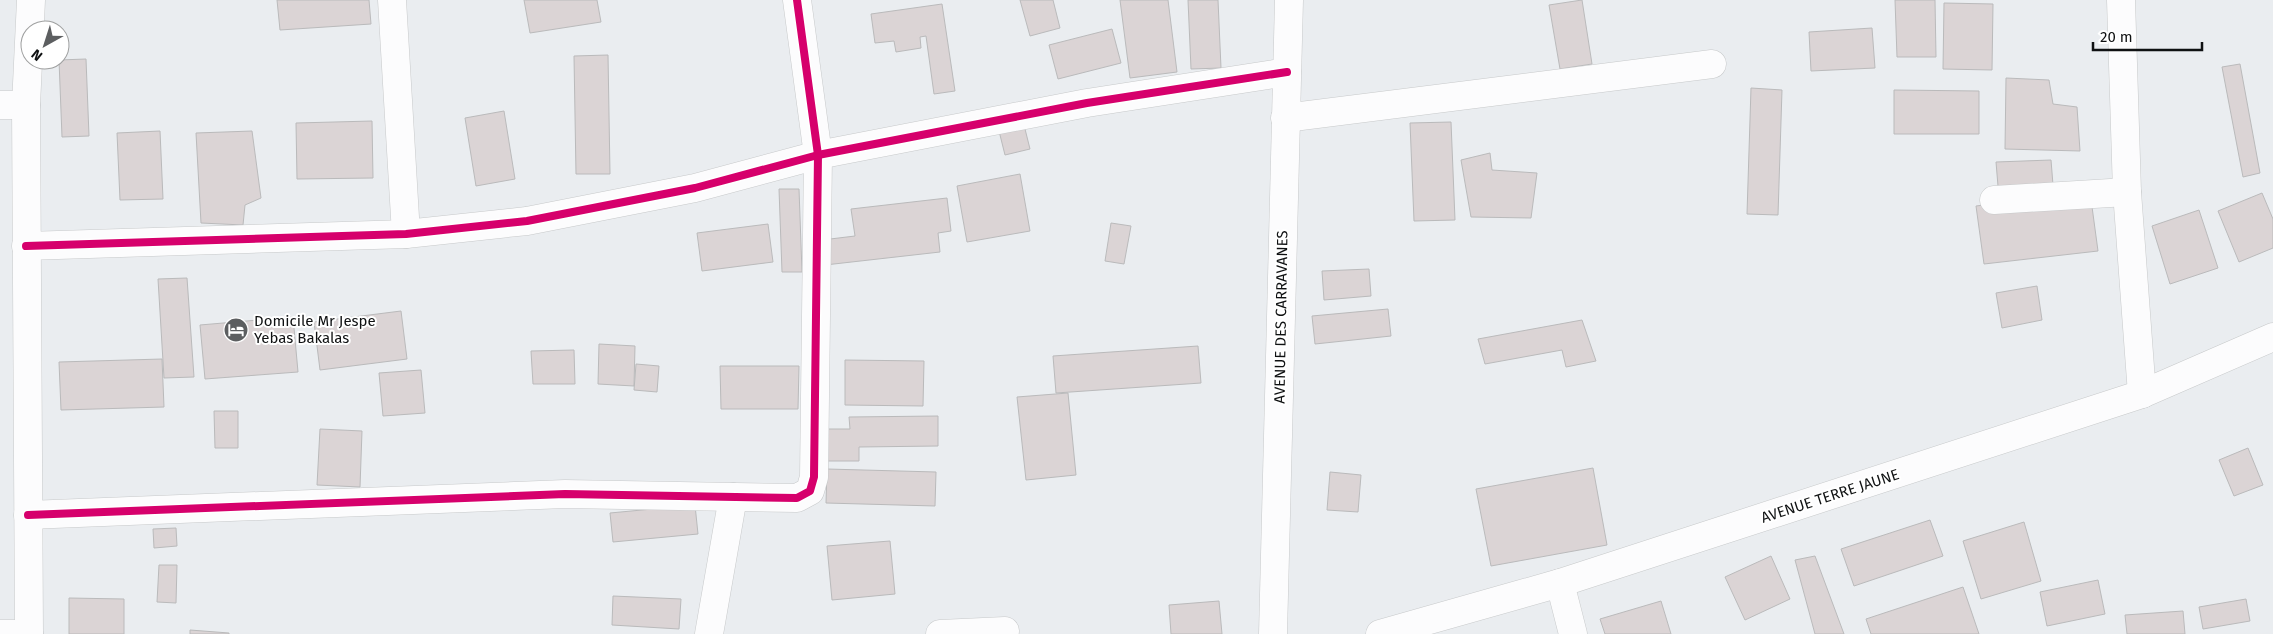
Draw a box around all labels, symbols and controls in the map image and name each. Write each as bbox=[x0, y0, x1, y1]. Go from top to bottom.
north arrow bbox=[20, 20, 70, 70]
scale bar bbox=[2093, 20, 2202, 52]
text: 20 m bbox=[2100, 28, 2133, 46]
text: N bbox=[28, 45, 46, 64]
street label: AVENUE DES CARRAVANES bbox=[1270, 230, 1292, 404]
place label: Domicile Mr Jespe Yebas Bakalas bbox=[254, 312, 376, 347]
hotel icon: Domicile Mr Jespe Yebas Bakalas bbox=[223, 317, 249, 343]
street label: AVENUE TERRE JAUNE bbox=[1759, 465, 1901, 527]

